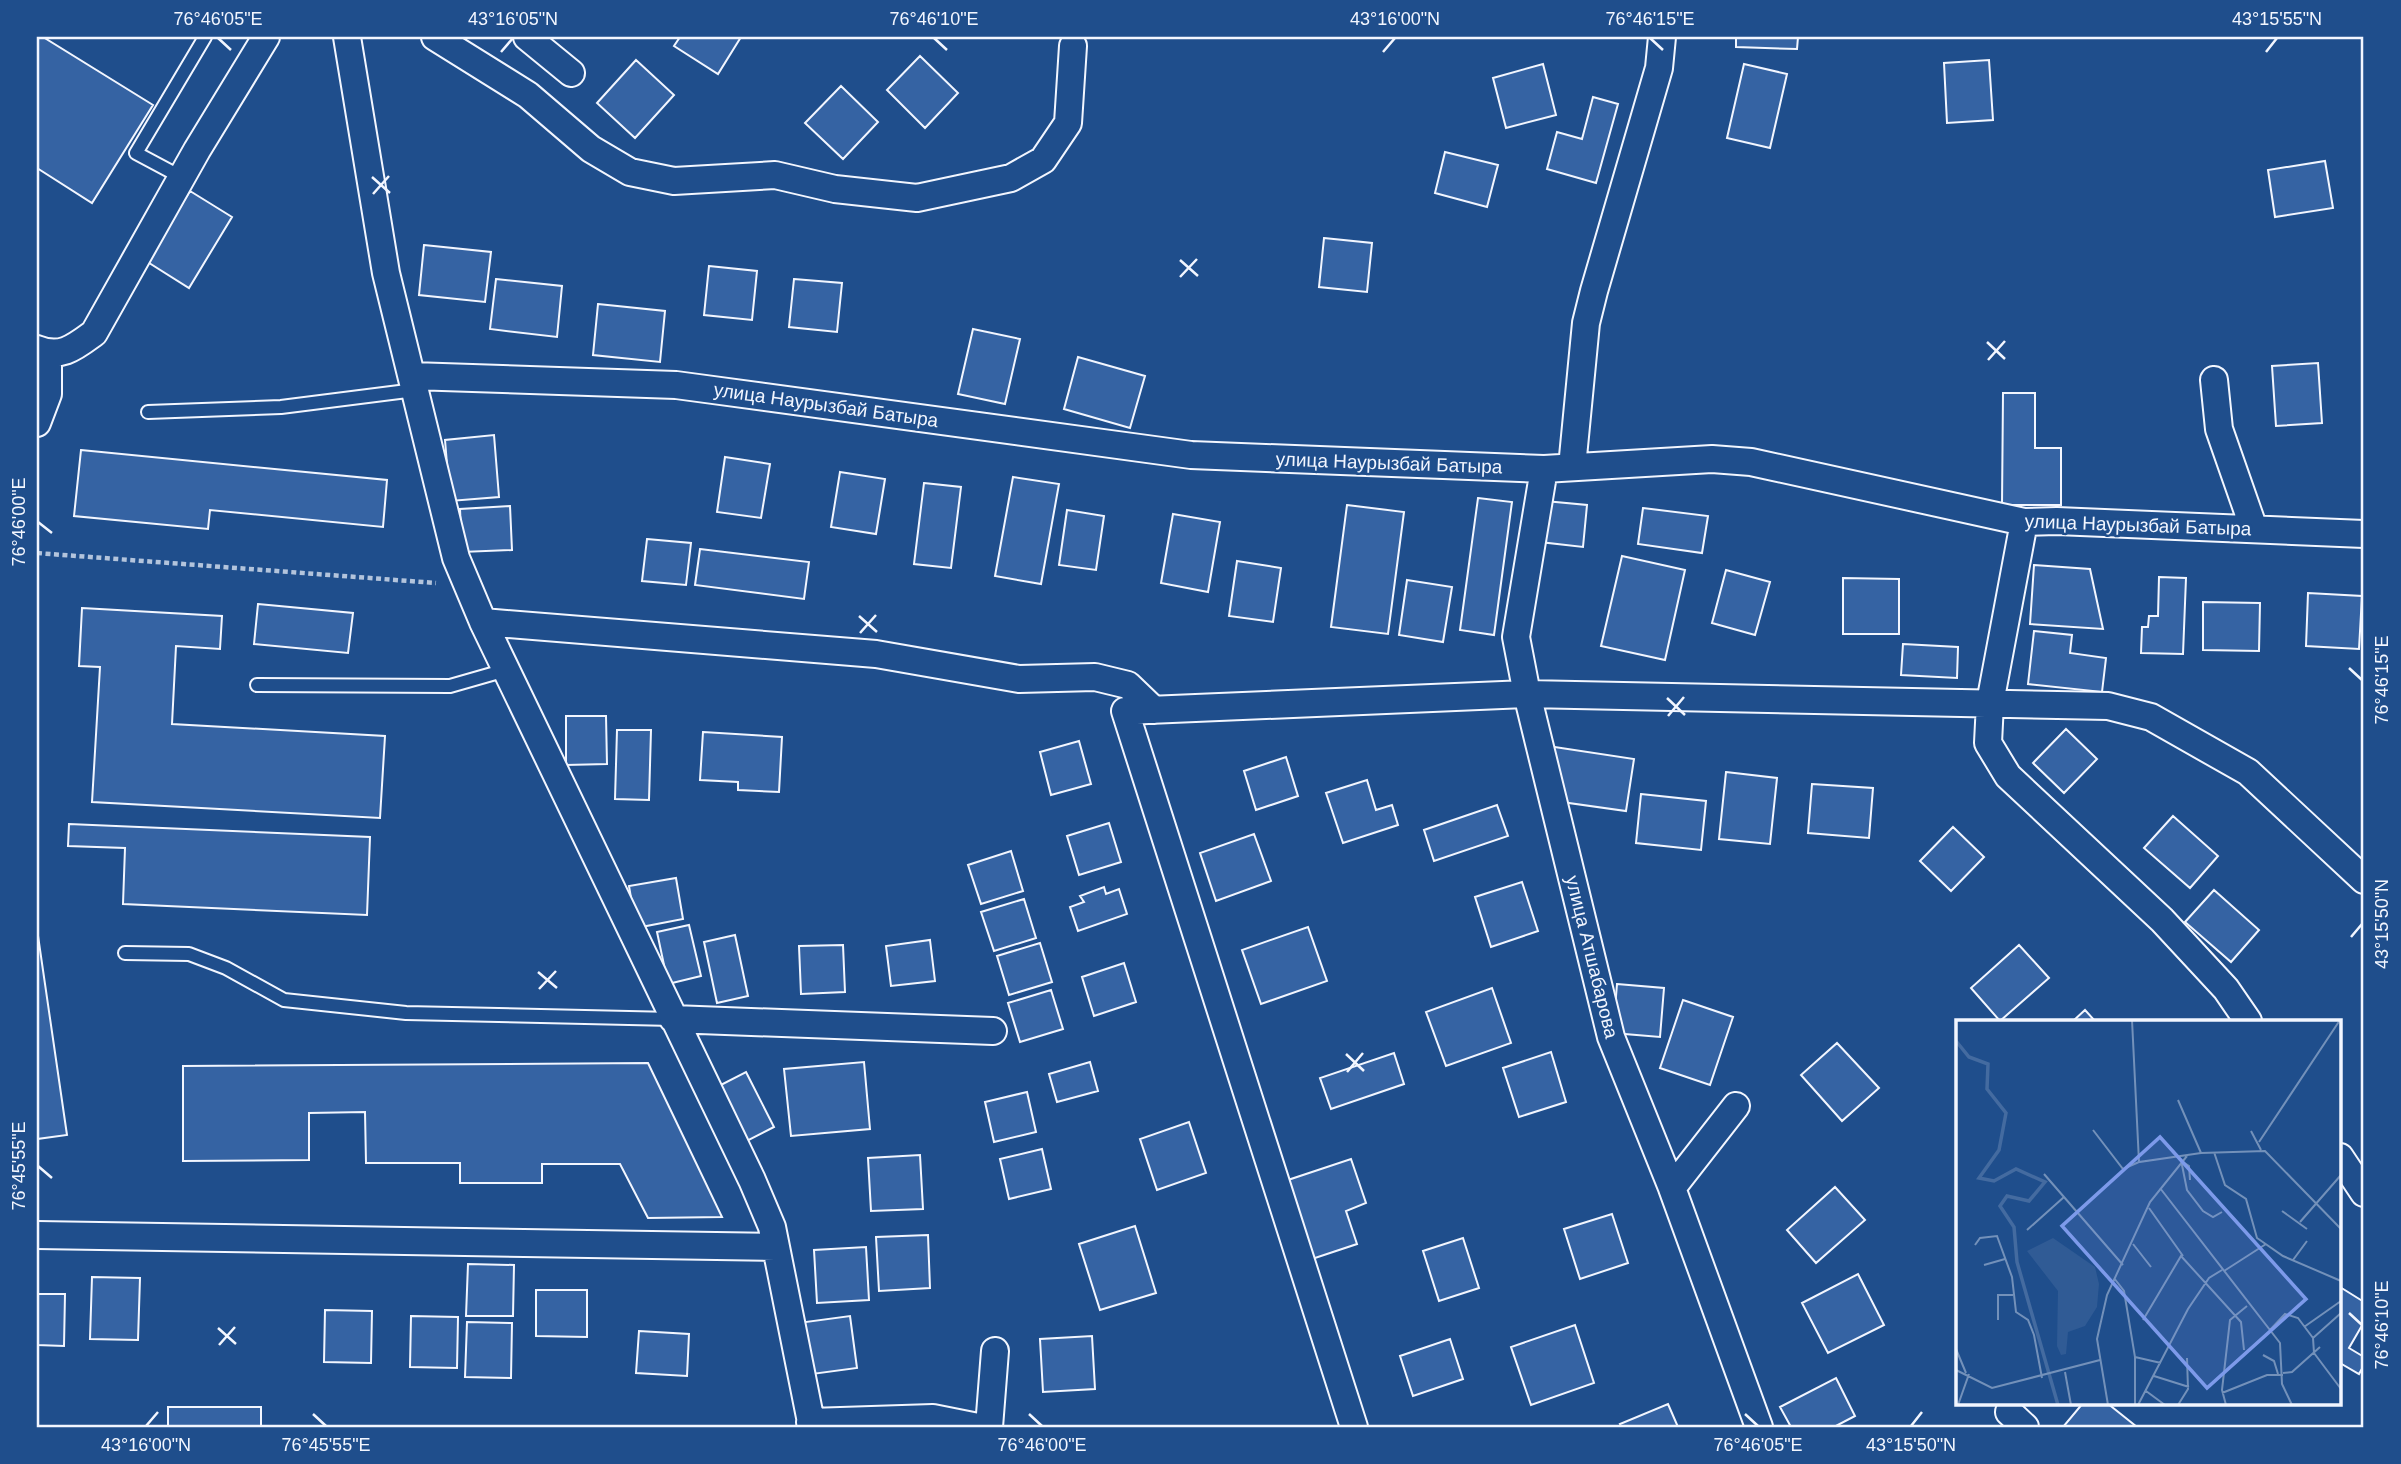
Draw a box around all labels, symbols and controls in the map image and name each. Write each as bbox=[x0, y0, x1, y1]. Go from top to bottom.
text: 76°46'05"E bbox=[173, 9, 263, 29]
text: 43°16'05"N bbox=[468, 9, 558, 29]
text: 76°46'10"E bbox=[889, 9, 979, 29]
text: 43°16'00"N bbox=[1350, 9, 1440, 29]
text: 76°46'15"E bbox=[1605, 9, 1695, 29]
text: 43°15'55"N bbox=[2232, 9, 2322, 29]
street label: улица Наурызбай Батыра bbox=[712, 379, 940, 431]
street label: улица Наурызбай Батыра bbox=[1275, 449, 1503, 477]
text: 76°46'00"E bbox=[9, 477, 29, 567]
street label: улица Наурызбай Батыра bbox=[2024, 511, 2252, 539]
text: 76°46'15"E bbox=[2372, 635, 2392, 725]
street label: улица Атшабарова bbox=[1562, 874, 1622, 1041]
text: 43°15'50"N bbox=[2372, 879, 2392, 969]
inset map bbox=[1956, 1020, 2342, 1404]
text: 76°45'55"E bbox=[9, 1121, 29, 1211]
text: 76°46'10"E bbox=[2372, 1280, 2392, 1370]
text: 43°16'00"N bbox=[101, 1435, 191, 1455]
text: 76°45'55"E bbox=[281, 1435, 371, 1455]
text: 76°46'00"E bbox=[997, 1435, 1087, 1455]
text: 76°46'05"E bbox=[1713, 1435, 1803, 1455]
text: 43°15'50"N bbox=[1866, 1435, 1956, 1455]

